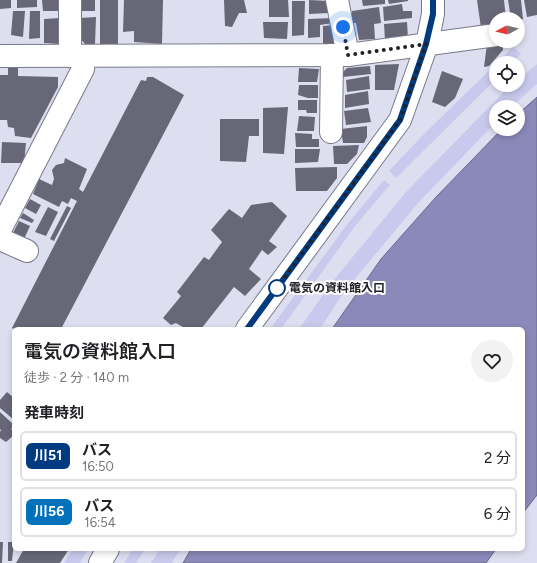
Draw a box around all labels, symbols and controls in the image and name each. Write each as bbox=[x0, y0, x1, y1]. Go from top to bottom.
north arrow bbox=[489, 12, 525, 48]
map controls bbox=[489, 12, 525, 136]
your location bbox=[333, 17, 353, 37]
button: locate bbox=[489, 56, 525, 92]
button: layers bbox=[489, 100, 525, 136]
marker: 電気の資料館入口 bbox=[268, 279, 286, 297]
place label: 電気の資料館入口 bbox=[289, 281, 385, 295]
text: 電気の資料館入口 bbox=[24, 340, 176, 363]
button: heart bbox=[471, 340, 513, 382]
text: 徒歩 · 2 分 · 140 m bbox=[24, 370, 129, 385]
text: 発車時刻 bbox=[24, 404, 84, 422]
text: バス bbox=[82, 441, 112, 459]
text: 川51 bbox=[34, 447, 62, 464]
text: 2 分 bbox=[484, 449, 511, 467]
text: 16:50 bbox=[82, 459, 114, 474]
text: バス bbox=[84, 497, 114, 515]
text: 川56 bbox=[34, 503, 64, 520]
text: 6 分 bbox=[484, 505, 511, 523]
text: 16:54 bbox=[84, 515, 116, 530]

